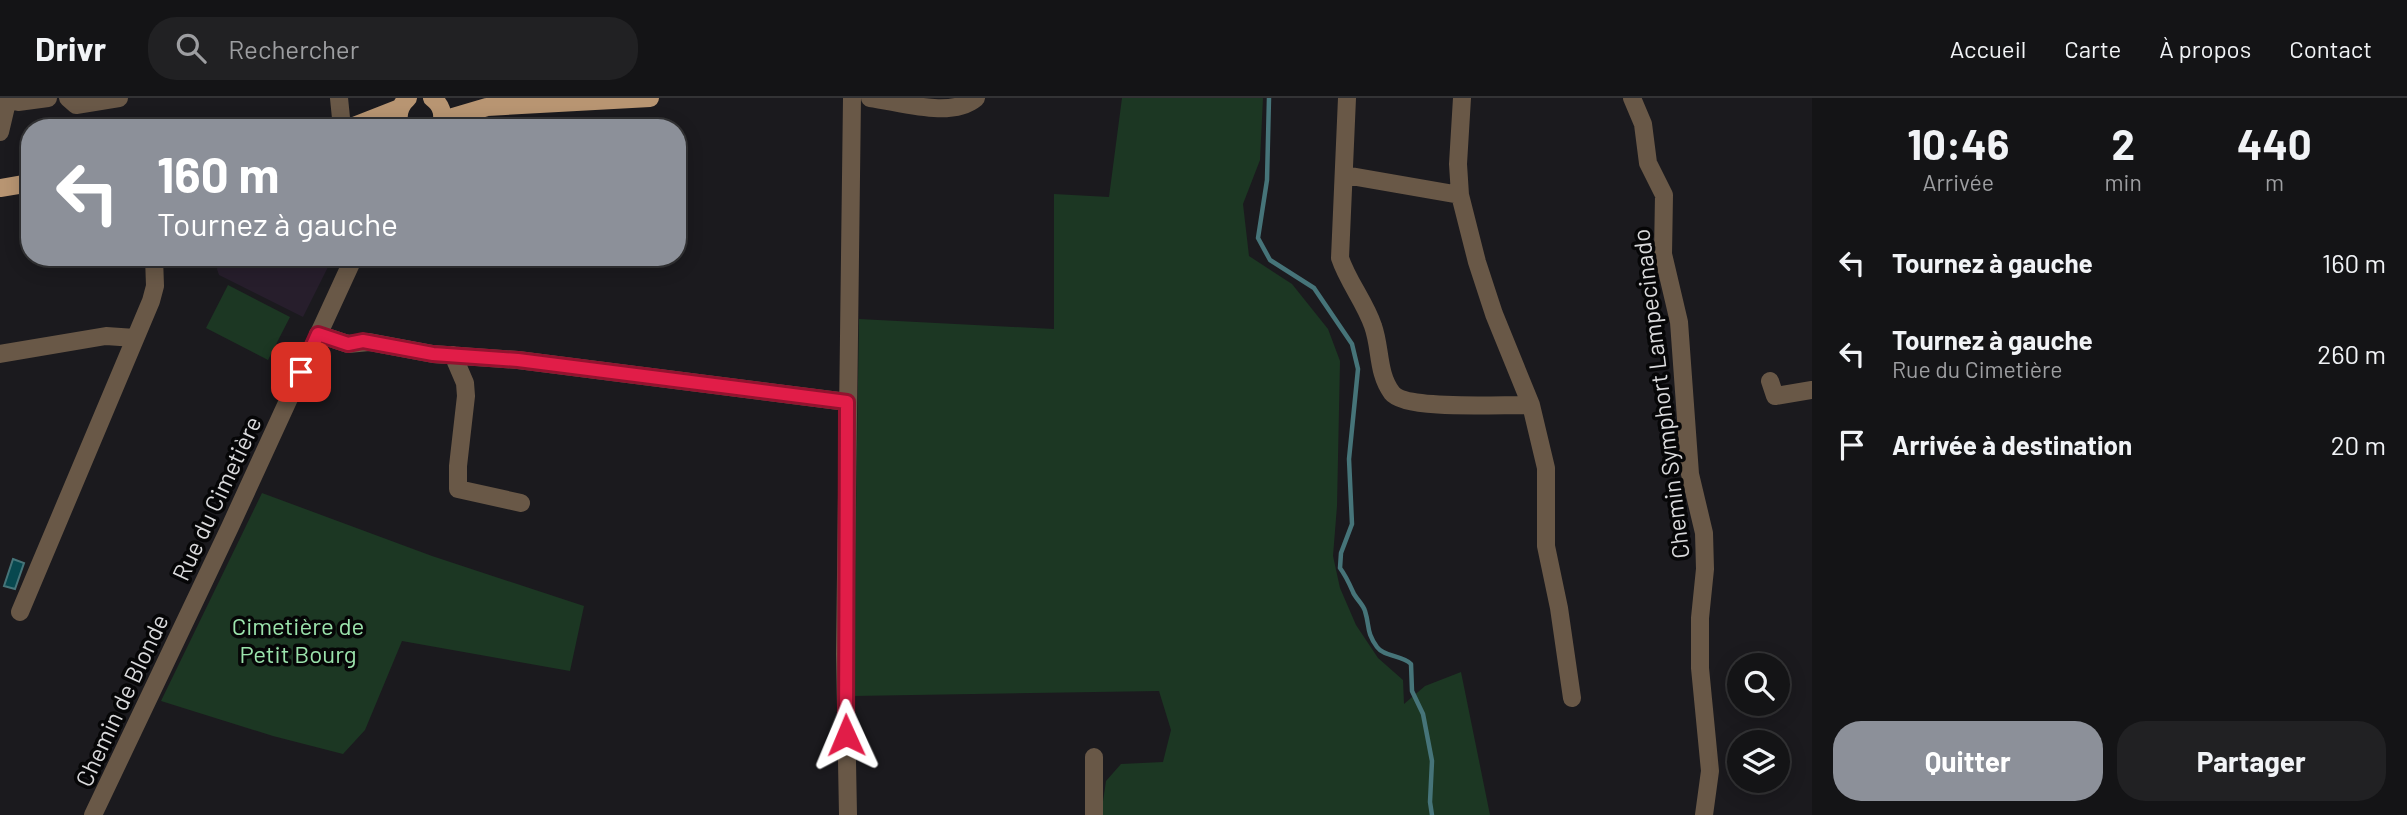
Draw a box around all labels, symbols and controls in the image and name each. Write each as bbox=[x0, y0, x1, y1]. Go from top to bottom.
search box bbox=[148, 17, 638, 80]
text: Drivr bbox=[35, 28, 106, 68]
icon: search bbox=[172, 29, 210, 67]
text: Rechercher bbox=[228, 33, 359, 64]
text: Accueil bbox=[1950, 34, 2026, 63]
text: Carte bbox=[2064, 34, 2121, 63]
text: À propos bbox=[2159, 34, 2251, 63]
text: Contact bbox=[2289, 34, 2372, 63]
text: 10:46 bbox=[1907, 118, 2009, 168]
text: 2 bbox=[2111, 118, 2135, 168]
text: 440 bbox=[2237, 118, 2312, 168]
text: 160 m bbox=[157, 144, 279, 203]
icon: left bbox=[42, 147, 133, 238]
text: Arrivée bbox=[1922, 168, 1994, 196]
text: min bbox=[2105, 168, 2142, 196]
text: m bbox=[2265, 168, 2284, 196]
text: Tournez à gauche bbox=[157, 204, 398, 242]
street label: Chemin Symphort Lampecinado bbox=[1625, 227, 1695, 561]
icon: left bbox=[1833, 244, 1871, 282]
text: Tournez à gauche bbox=[1892, 247, 2093, 278]
text: 160 m bbox=[2322, 247, 2386, 278]
text: Tournez à gauche bbox=[1892, 324, 2093, 355]
icon: left bbox=[1833, 335, 1871, 373]
text: 260 m bbox=[2317, 338, 2386, 369]
pin bbox=[271, 342, 331, 402]
icon: arrive bbox=[282, 353, 320, 391]
text: Rue du Cimetière bbox=[1892, 355, 2063, 383]
street label: Rue du Cimetière bbox=[165, 411, 267, 585]
icon: arrive bbox=[1833, 426, 1871, 464]
text: Arrivée à destination bbox=[1892, 429, 2132, 460]
text: 20 m bbox=[2331, 429, 2386, 460]
street label: Chemin de Blonde bbox=[68, 609, 174, 791]
park label: Cimetière de Petit Bourg bbox=[232, 611, 364, 668]
map controls bbox=[1727, 653, 1790, 793]
button: search bbox=[1727, 653, 1790, 716]
position arrow bbox=[809, 698, 883, 772]
button: Quitter bbox=[1833, 721, 2103, 801]
button: Partager bbox=[2117, 721, 2386, 801]
button: layers bbox=[1727, 730, 1790, 793]

